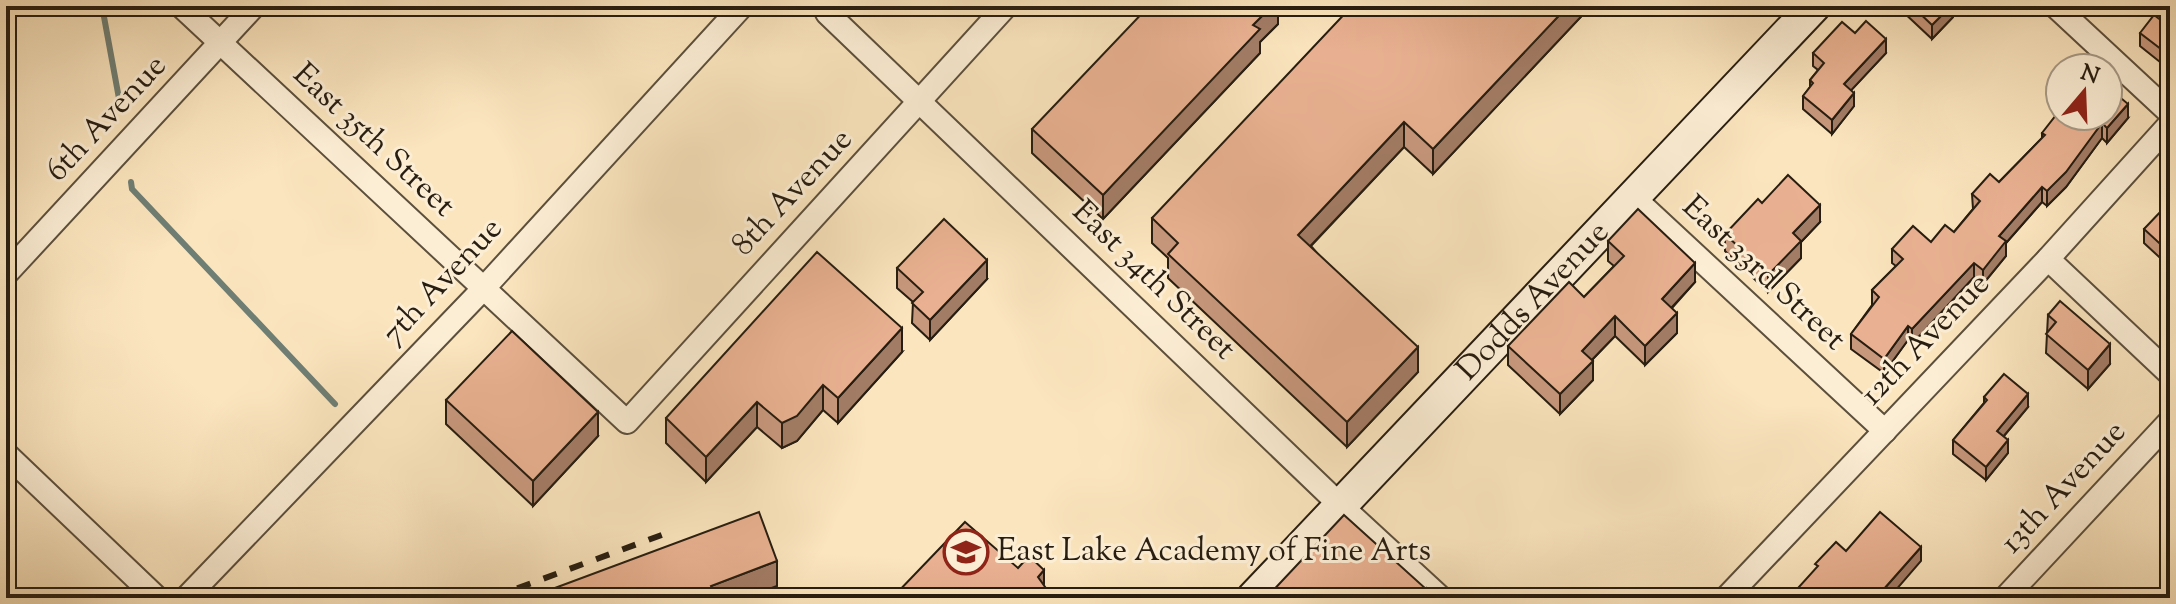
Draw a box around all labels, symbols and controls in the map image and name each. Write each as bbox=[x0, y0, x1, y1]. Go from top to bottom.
street label: 6th Avenue bbox=[36, 45, 178, 193]
north arrow bbox=[2044, 52, 2124, 132]
street label: East 35th Street bbox=[281, 53, 465, 229]
text: N bbox=[2076, 58, 2103, 94]
street label: 8th Avenue bbox=[722, 119, 864, 267]
street label: East 33rd Street bbox=[1671, 186, 1855, 362]
street label: East 34th Street bbox=[1061, 191, 1245, 371]
street label: 7th Avenue bbox=[372, 208, 514, 356]
street label: Dodds Avenue bbox=[1446, 212, 1621, 392]
street label: 12th Avenue bbox=[1851, 263, 2001, 417]
street label: 13th Avenue bbox=[1990, 411, 2138, 565]
school or university icon: East Lake Academy of Fine Arts bbox=[942, 528, 990, 576]
place label: East Lake Academy of Fine Arts bbox=[997, 529, 1431, 575]

